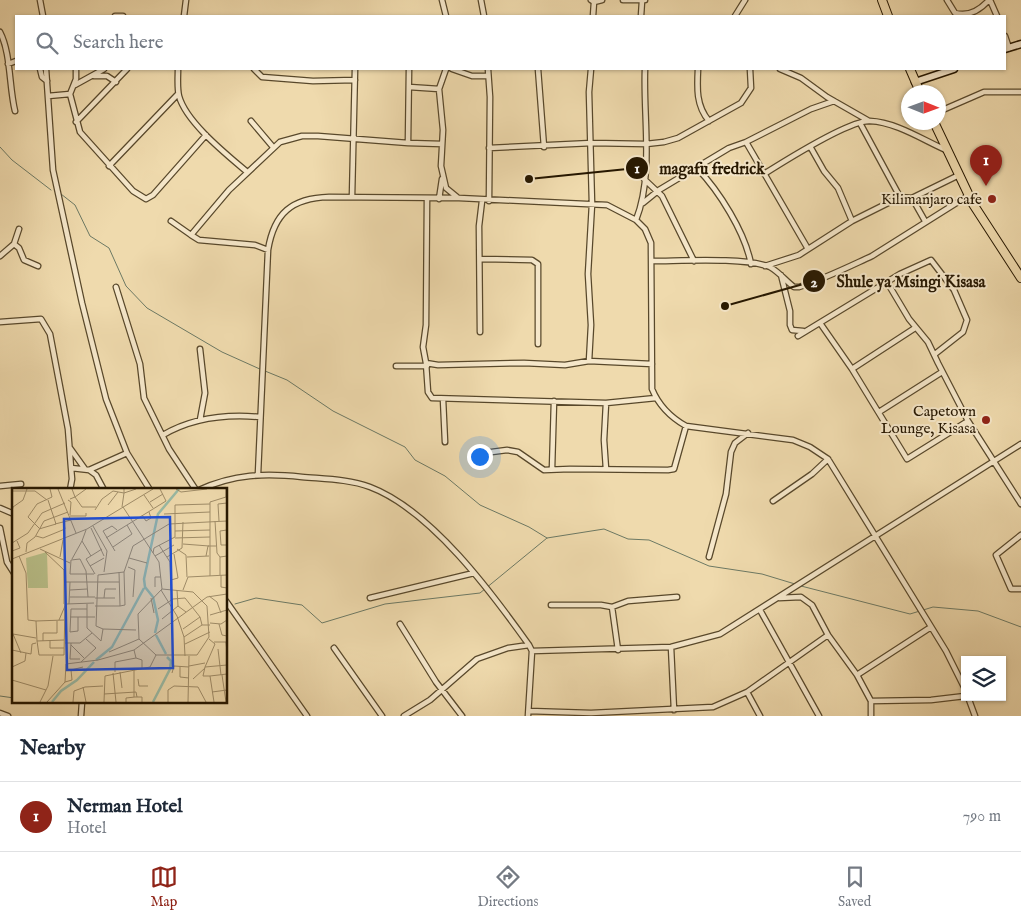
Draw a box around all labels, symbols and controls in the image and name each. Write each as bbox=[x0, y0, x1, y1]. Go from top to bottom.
search box bbox=[15, 15, 1006, 70]
icon: search bbox=[33, 29, 61, 57]
text: Search here bbox=[73, 31, 164, 55]
north arrow bbox=[901, 85, 946, 130]
pin: 1 bbox=[970, 145, 1002, 186]
callout: magafu fredrick bbox=[625, 153, 775, 184]
text: 1 bbox=[634, 159, 640, 178]
text: magafu fredrick bbox=[659, 160, 765, 180]
place label: Kilimanjaro cafe bbox=[881, 190, 982, 209]
marker: Kilimanjaro cafe bbox=[986, 193, 998, 205]
callout: Shule ya Msingi Kisasa bbox=[802, 266, 996, 297]
text: 2 bbox=[810, 273, 818, 292]
text: Shule ya Msingi Kisasa bbox=[836, 273, 987, 293]
place label: Capetown Lounge, Kisasa bbox=[881, 402, 977, 438]
marker: Capetown Lounge, Kisasa bbox=[980, 414, 992, 426]
your location bbox=[467, 444, 493, 470]
inset map bbox=[12, 488, 228, 704]
map controls bbox=[961, 656, 1006, 701]
button: layers bbox=[961, 656, 1006, 701]
text: Nearby bbox=[20, 735, 85, 762]
text: Nerman Hotel bbox=[67, 795, 183, 819]
text: 1 bbox=[33, 807, 39, 827]
text: 790 m bbox=[963, 807, 1001, 827]
text: Hotel bbox=[67, 819, 106, 839]
tab: Map bbox=[150, 863, 178, 911]
tab: Directions bbox=[477, 863, 538, 911]
tab: Saved bbox=[838, 863, 871, 911]

